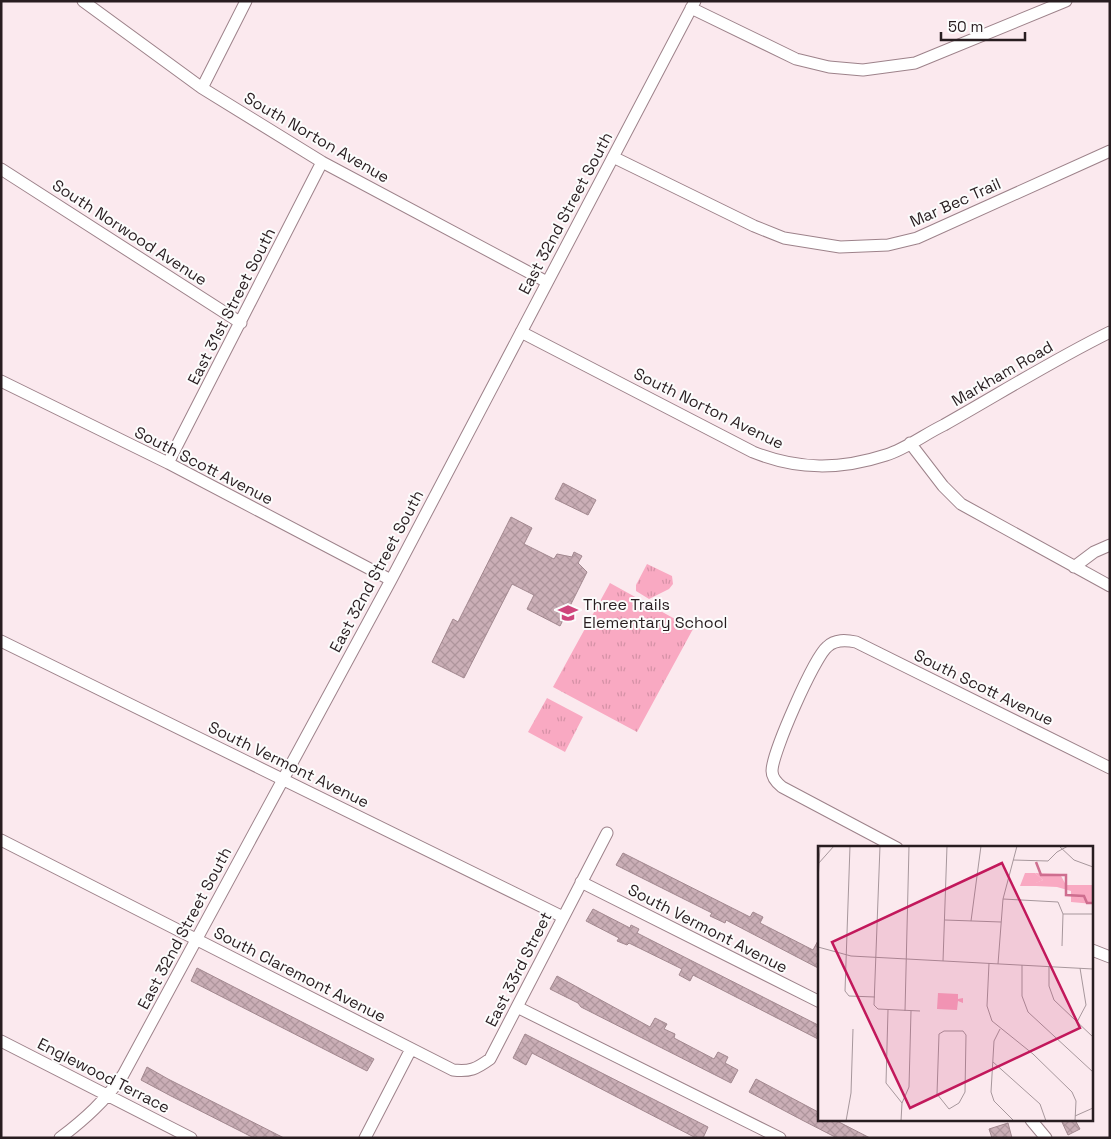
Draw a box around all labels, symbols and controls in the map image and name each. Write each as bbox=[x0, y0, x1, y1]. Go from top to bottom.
scale bar bbox=[941, 10, 1025, 42]
text: 50 m bbox=[948, 17, 983, 36]
street label: South Norton Avenue bbox=[240, 87, 393, 188]
street label: East 32nd Street South bbox=[514, 128, 617, 298]
street label: Mar Bec Trail bbox=[906, 173, 1004, 232]
street label: South Norwood Avenue bbox=[48, 174, 211, 290]
street label: East 31st Street South bbox=[183, 224, 280, 388]
street label: Markham Road bbox=[948, 336, 1057, 411]
street label: South Norton Avenue bbox=[630, 363, 787, 454]
street label: South Scott Avenue bbox=[131, 421, 277, 510]
street label: East 32nd Street South bbox=[325, 486, 428, 656]
place label: Three Trails Elementary School bbox=[583, 594, 728, 633]
school or university icon: Three Trails Elementary School bbox=[557, 602, 579, 624]
street label: South Scott Avenue bbox=[910, 644, 1057, 730]
street label: South Vermont Avenue bbox=[205, 716, 373, 813]
street label: East 32nd Street South bbox=[133, 843, 236, 1013]
inset map bbox=[818, 846, 1094, 1122]
street label: South Vermont Avenue bbox=[624, 879, 791, 978]
street label: East 33rd Street bbox=[480, 908, 556, 1030]
street label: South Claremont Avenue bbox=[210, 922, 389, 1027]
street label: Englewood Terrace bbox=[34, 1033, 174, 1118]

